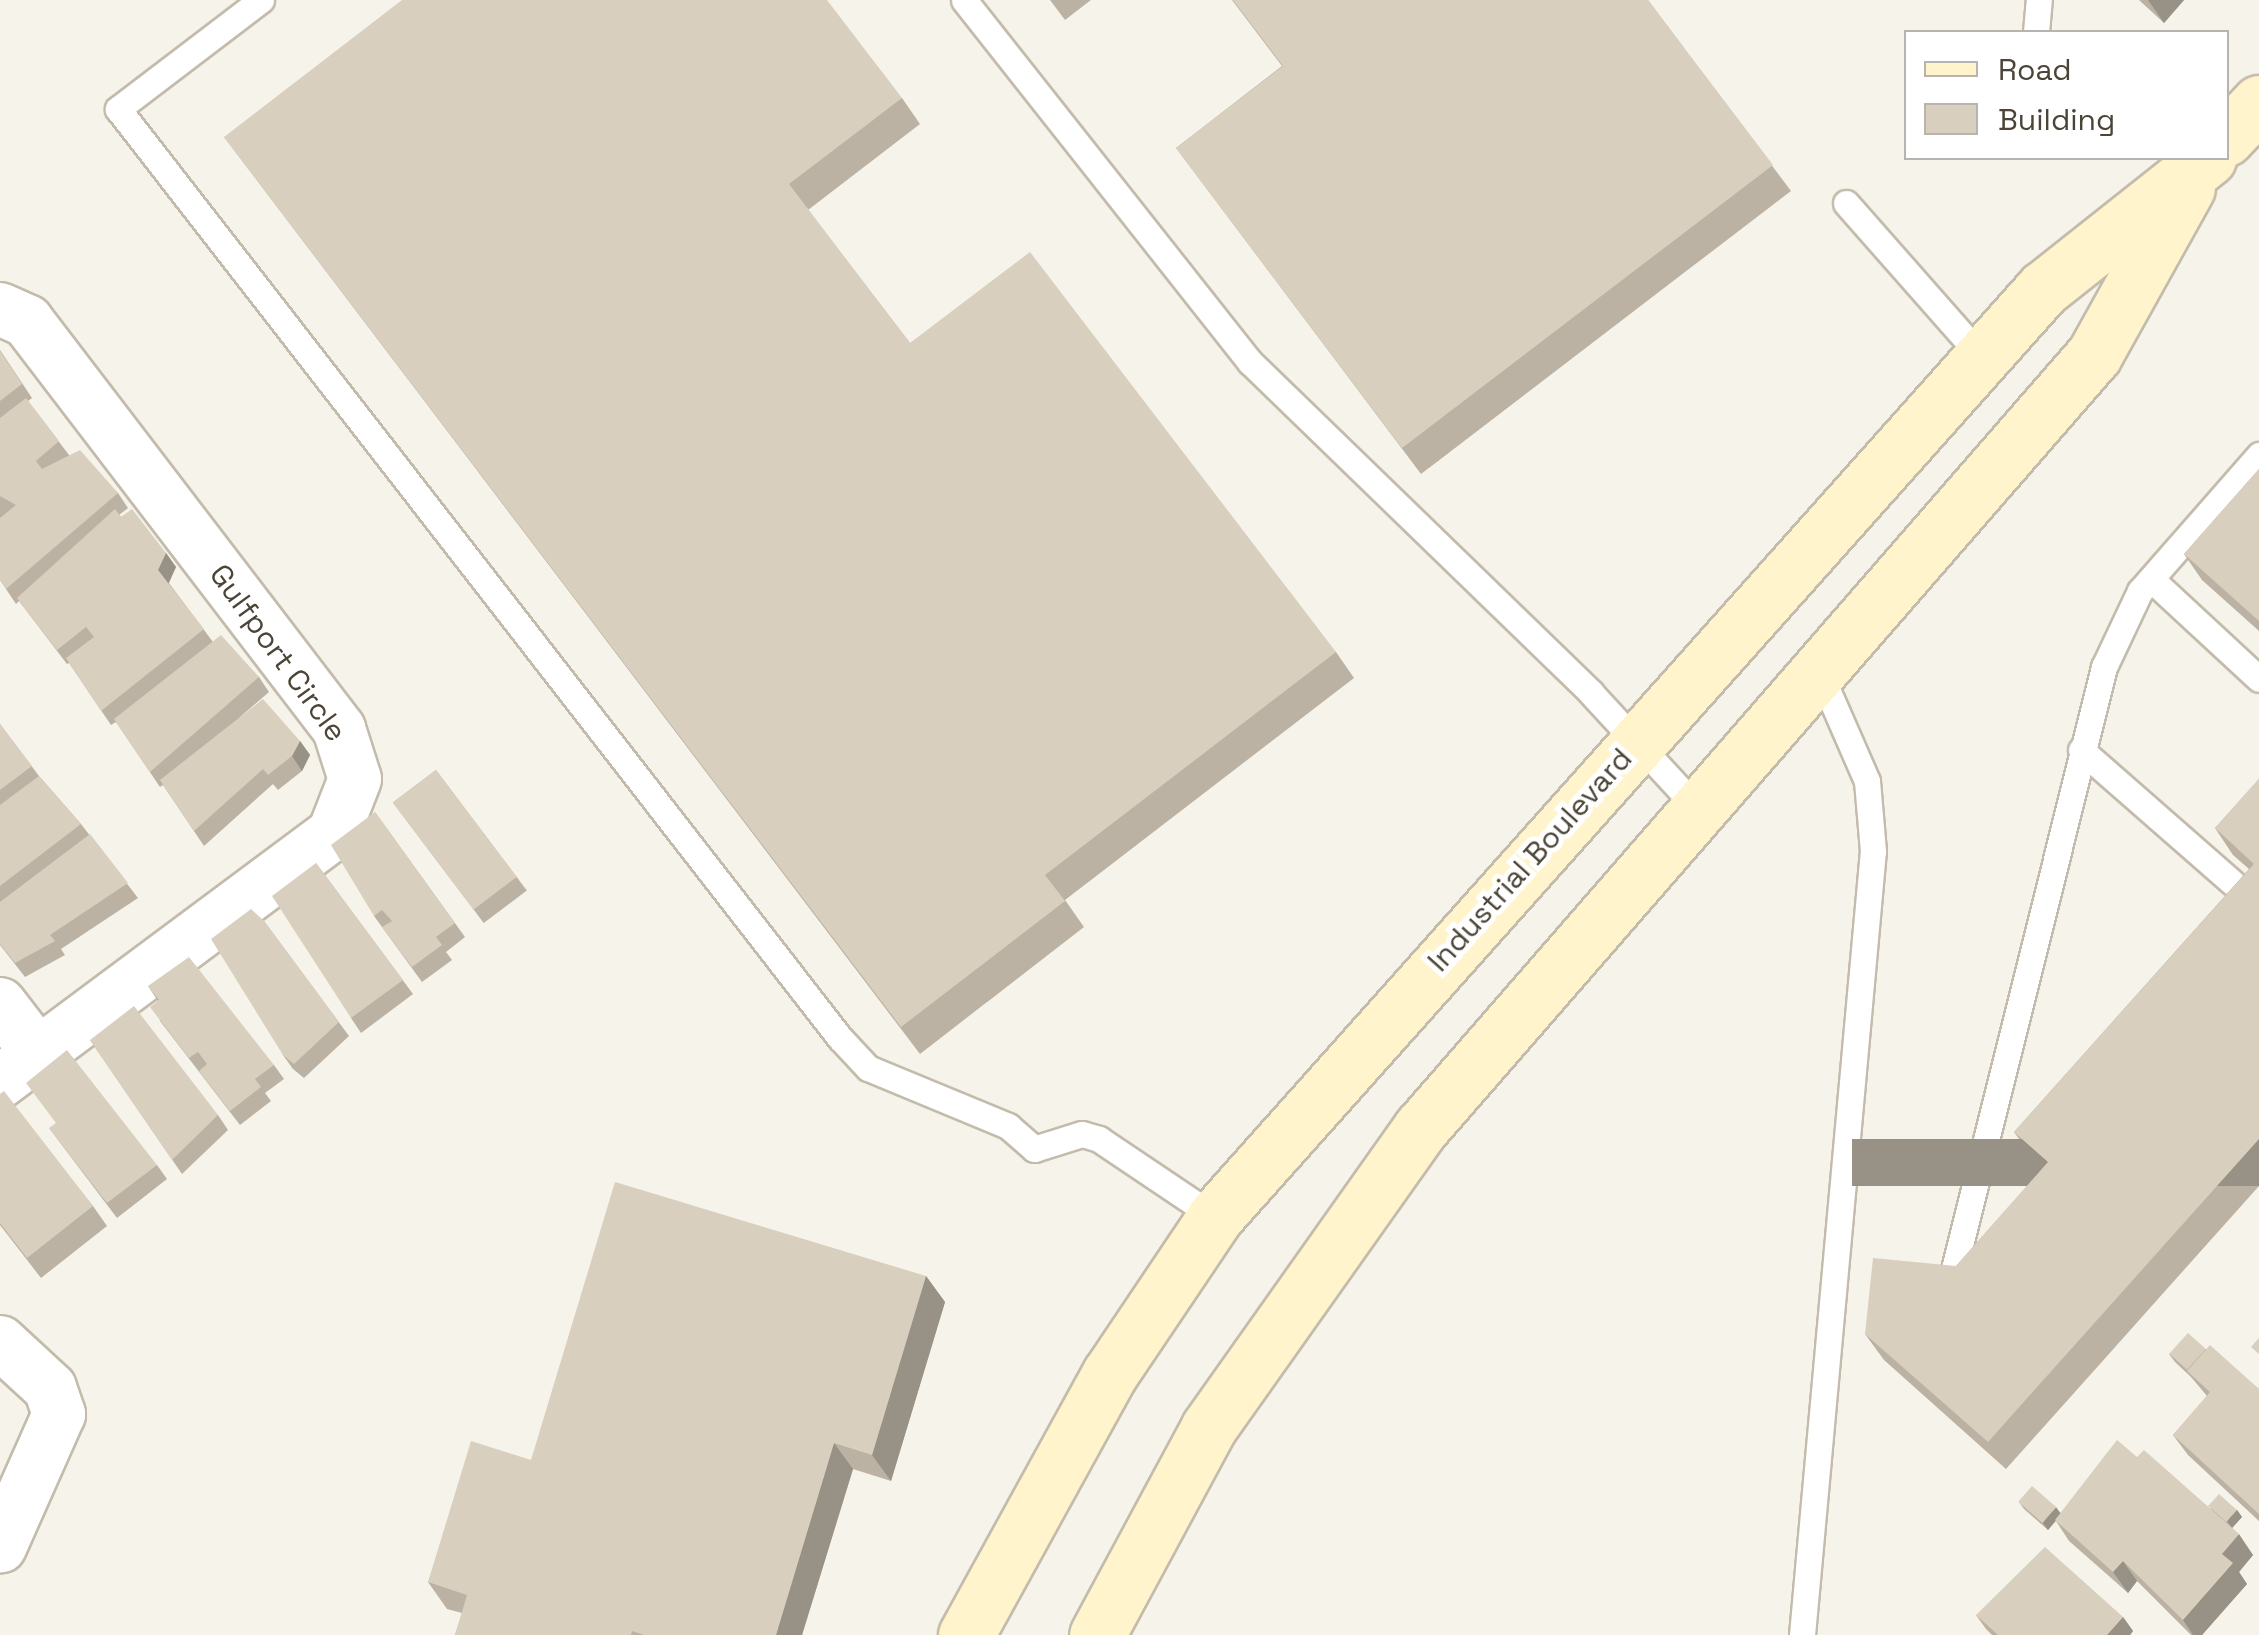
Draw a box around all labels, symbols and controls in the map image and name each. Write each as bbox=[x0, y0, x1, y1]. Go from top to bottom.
legend bbox=[1904, 30, 2229, 160]
text: Road bbox=[1998, 50, 2072, 89]
text: Building bbox=[1998, 100, 2115, 139]
street label: Gulfport Circle bbox=[202, 558, 354, 748]
street label: Industrial Boulevard bbox=[1420, 741, 1640, 979]

